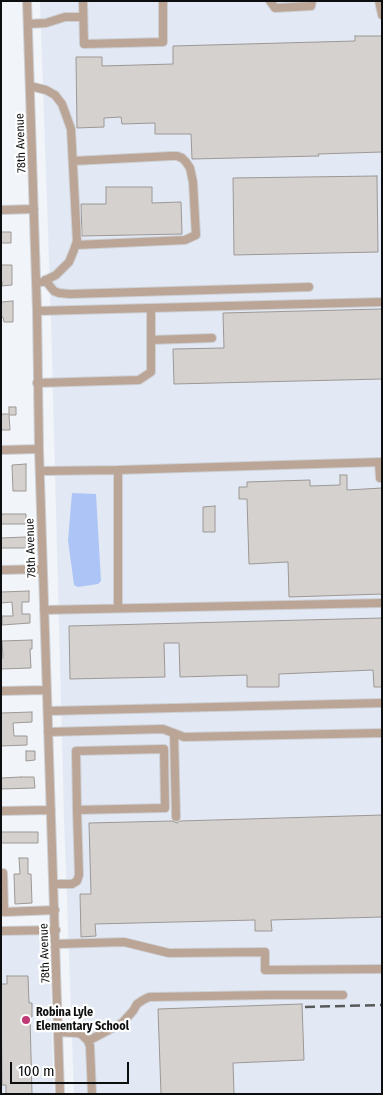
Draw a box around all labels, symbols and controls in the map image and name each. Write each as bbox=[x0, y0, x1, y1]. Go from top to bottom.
street label: 78th Avenue bbox=[13, 113, 29, 173]
street label: 78th Avenue bbox=[23, 518, 39, 578]
street label: 78th Avenue bbox=[37, 923, 53, 983]
place label: Robina Lyle Elementary School bbox=[36, 1006, 129, 1034]
marker: Robina Lyle Elementary School bbox=[20, 1014, 32, 1026]
scale bar bbox=[12, 1052, 131, 1084]
text: 100 m bbox=[18, 1062, 55, 1080]

